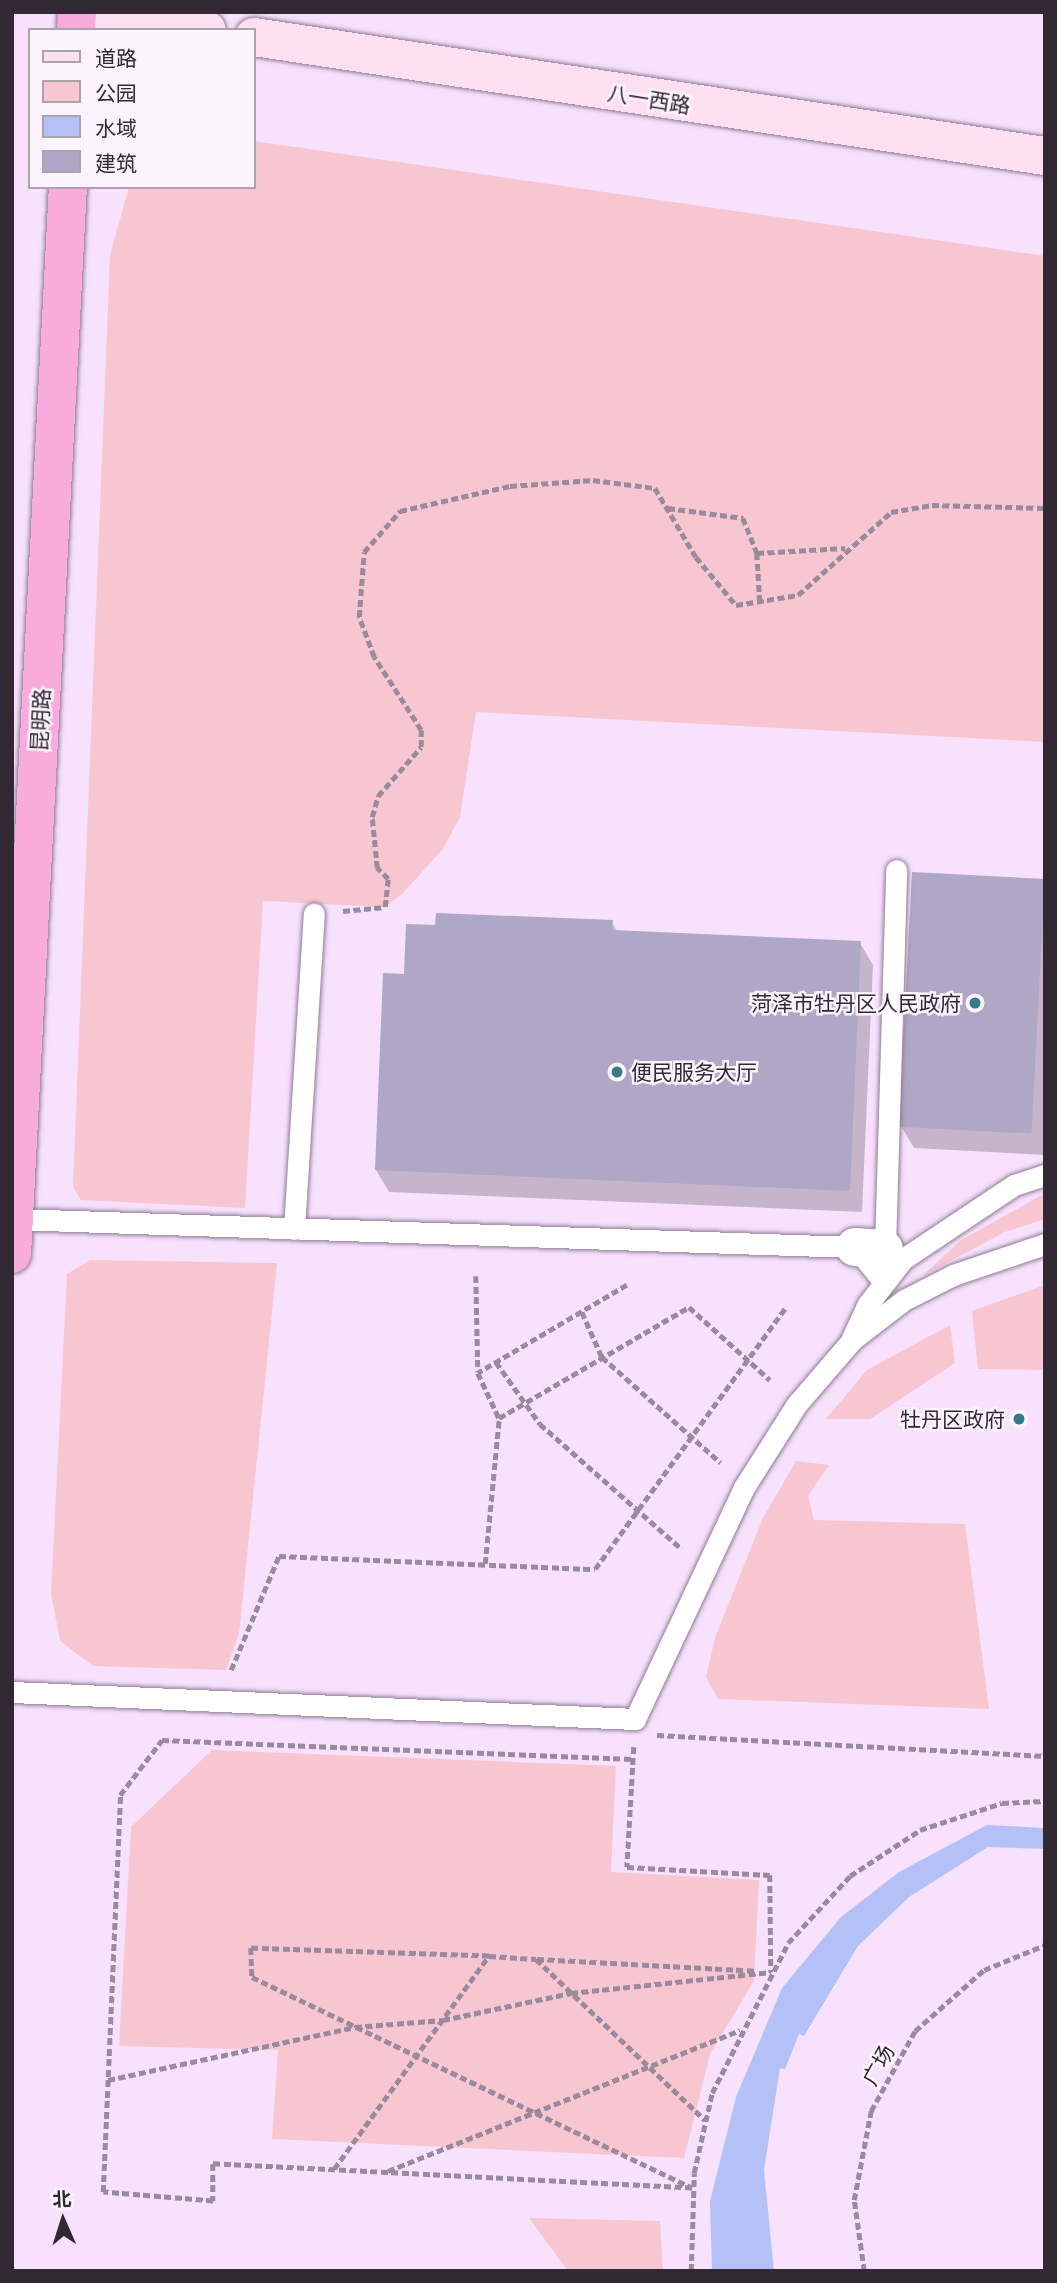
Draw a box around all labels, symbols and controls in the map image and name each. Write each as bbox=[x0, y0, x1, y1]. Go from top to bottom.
legend bbox=[28, 28, 256, 189]
text: 道路 bbox=[95, 44, 137, 72]
text: 公园 bbox=[95, 79, 137, 107]
street label: 八一西路 bbox=[606, 80, 692, 118]
text: 水域 bbox=[95, 114, 137, 142]
text: 建筑 bbox=[95, 149, 137, 177]
street label: 昆明路 bbox=[26, 688, 54, 752]
place label: 菏泽市牡丹区人民政府 bbox=[751, 990, 961, 1016]
marker: 菏泽市牡丹区人民政府 bbox=[967, 995, 983, 1011]
place label: 便民服务大厅 bbox=[631, 1059, 757, 1085]
marker: 便民服务大厅 bbox=[609, 1064, 625, 1080]
place label: 牡丹区政府 bbox=[900, 1406, 1005, 1432]
marker: 牡丹区政府 bbox=[1011, 1411, 1027, 1427]
street label: 广场 bbox=[857, 2041, 899, 2089]
north arrow bbox=[28, 2185, 98, 2255]
text: 北 bbox=[52, 2186, 72, 2213]

